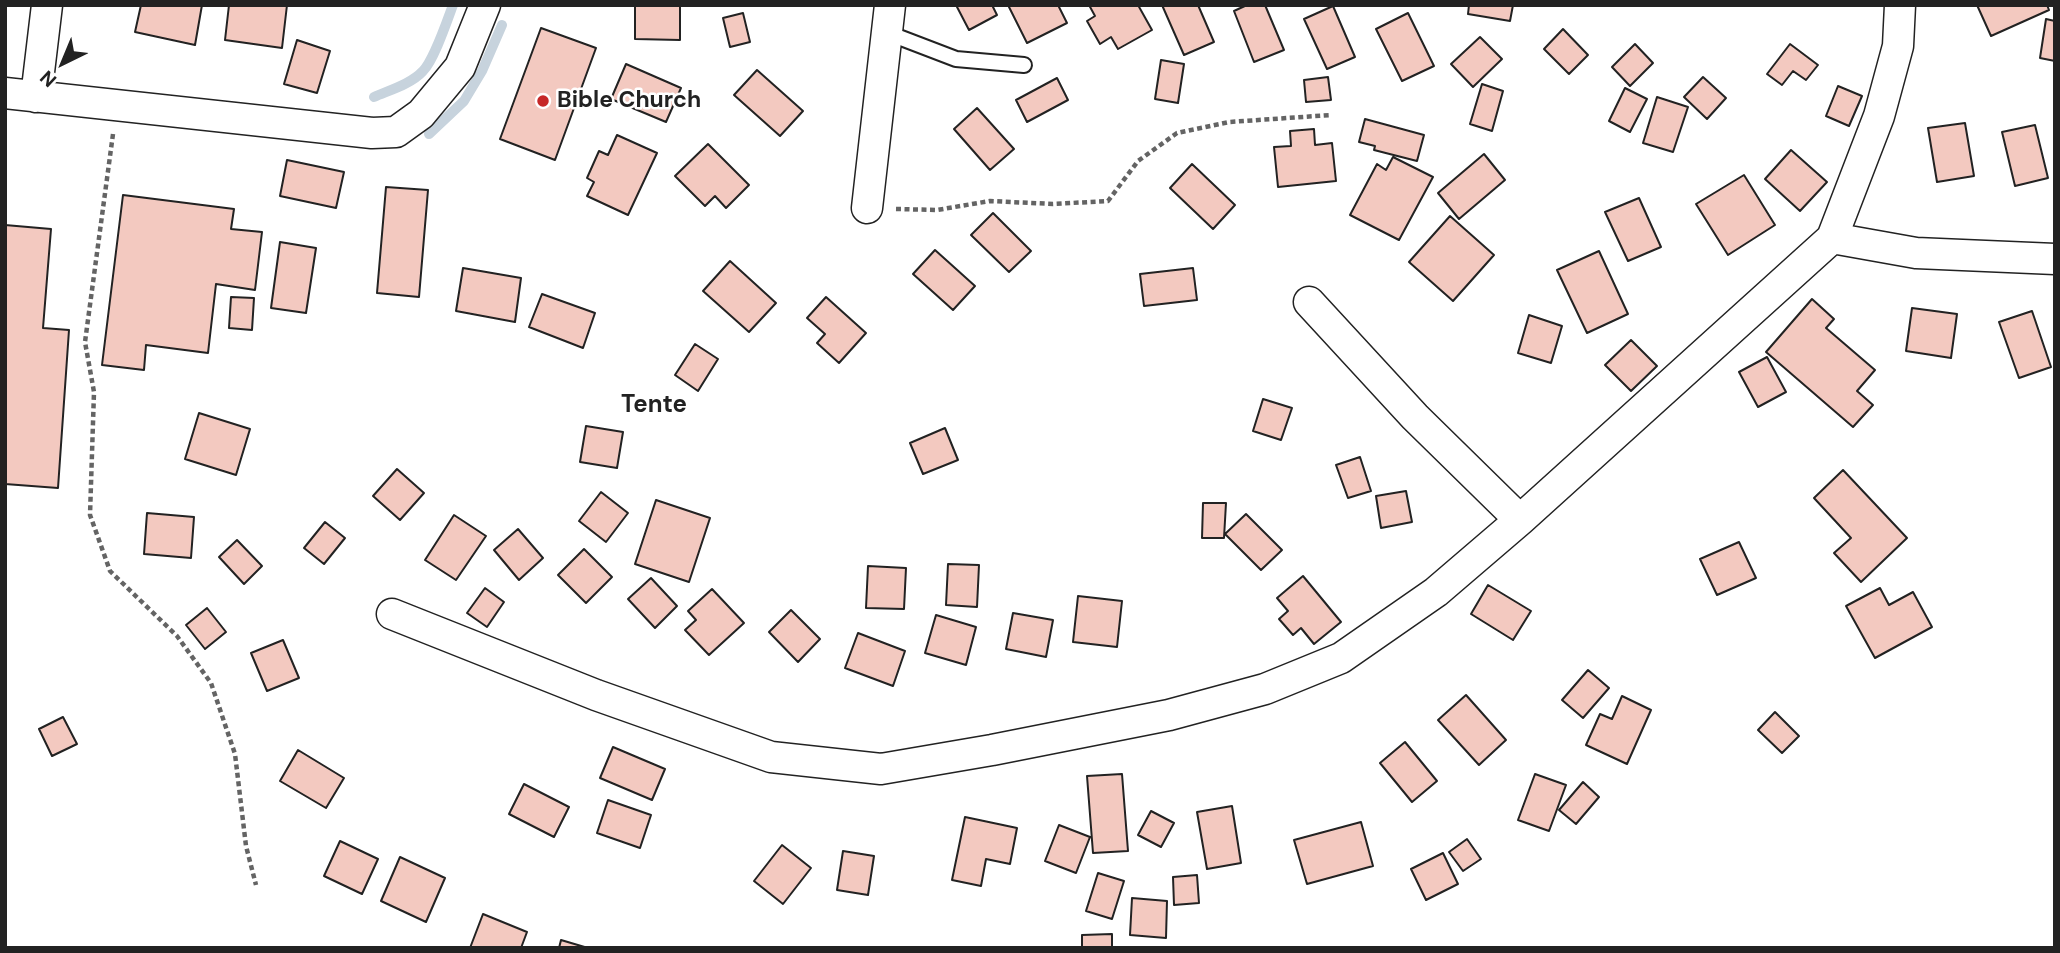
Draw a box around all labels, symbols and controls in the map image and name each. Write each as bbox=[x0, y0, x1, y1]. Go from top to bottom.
north arrow bbox=[28, 28, 98, 98]
text: N bbox=[35, 65, 62, 93]
place label: Bible Church bbox=[557, 87, 701, 115]
marker: Bible Church bbox=[535, 93, 551, 109]
district label: Tente bbox=[621, 392, 687, 420]

